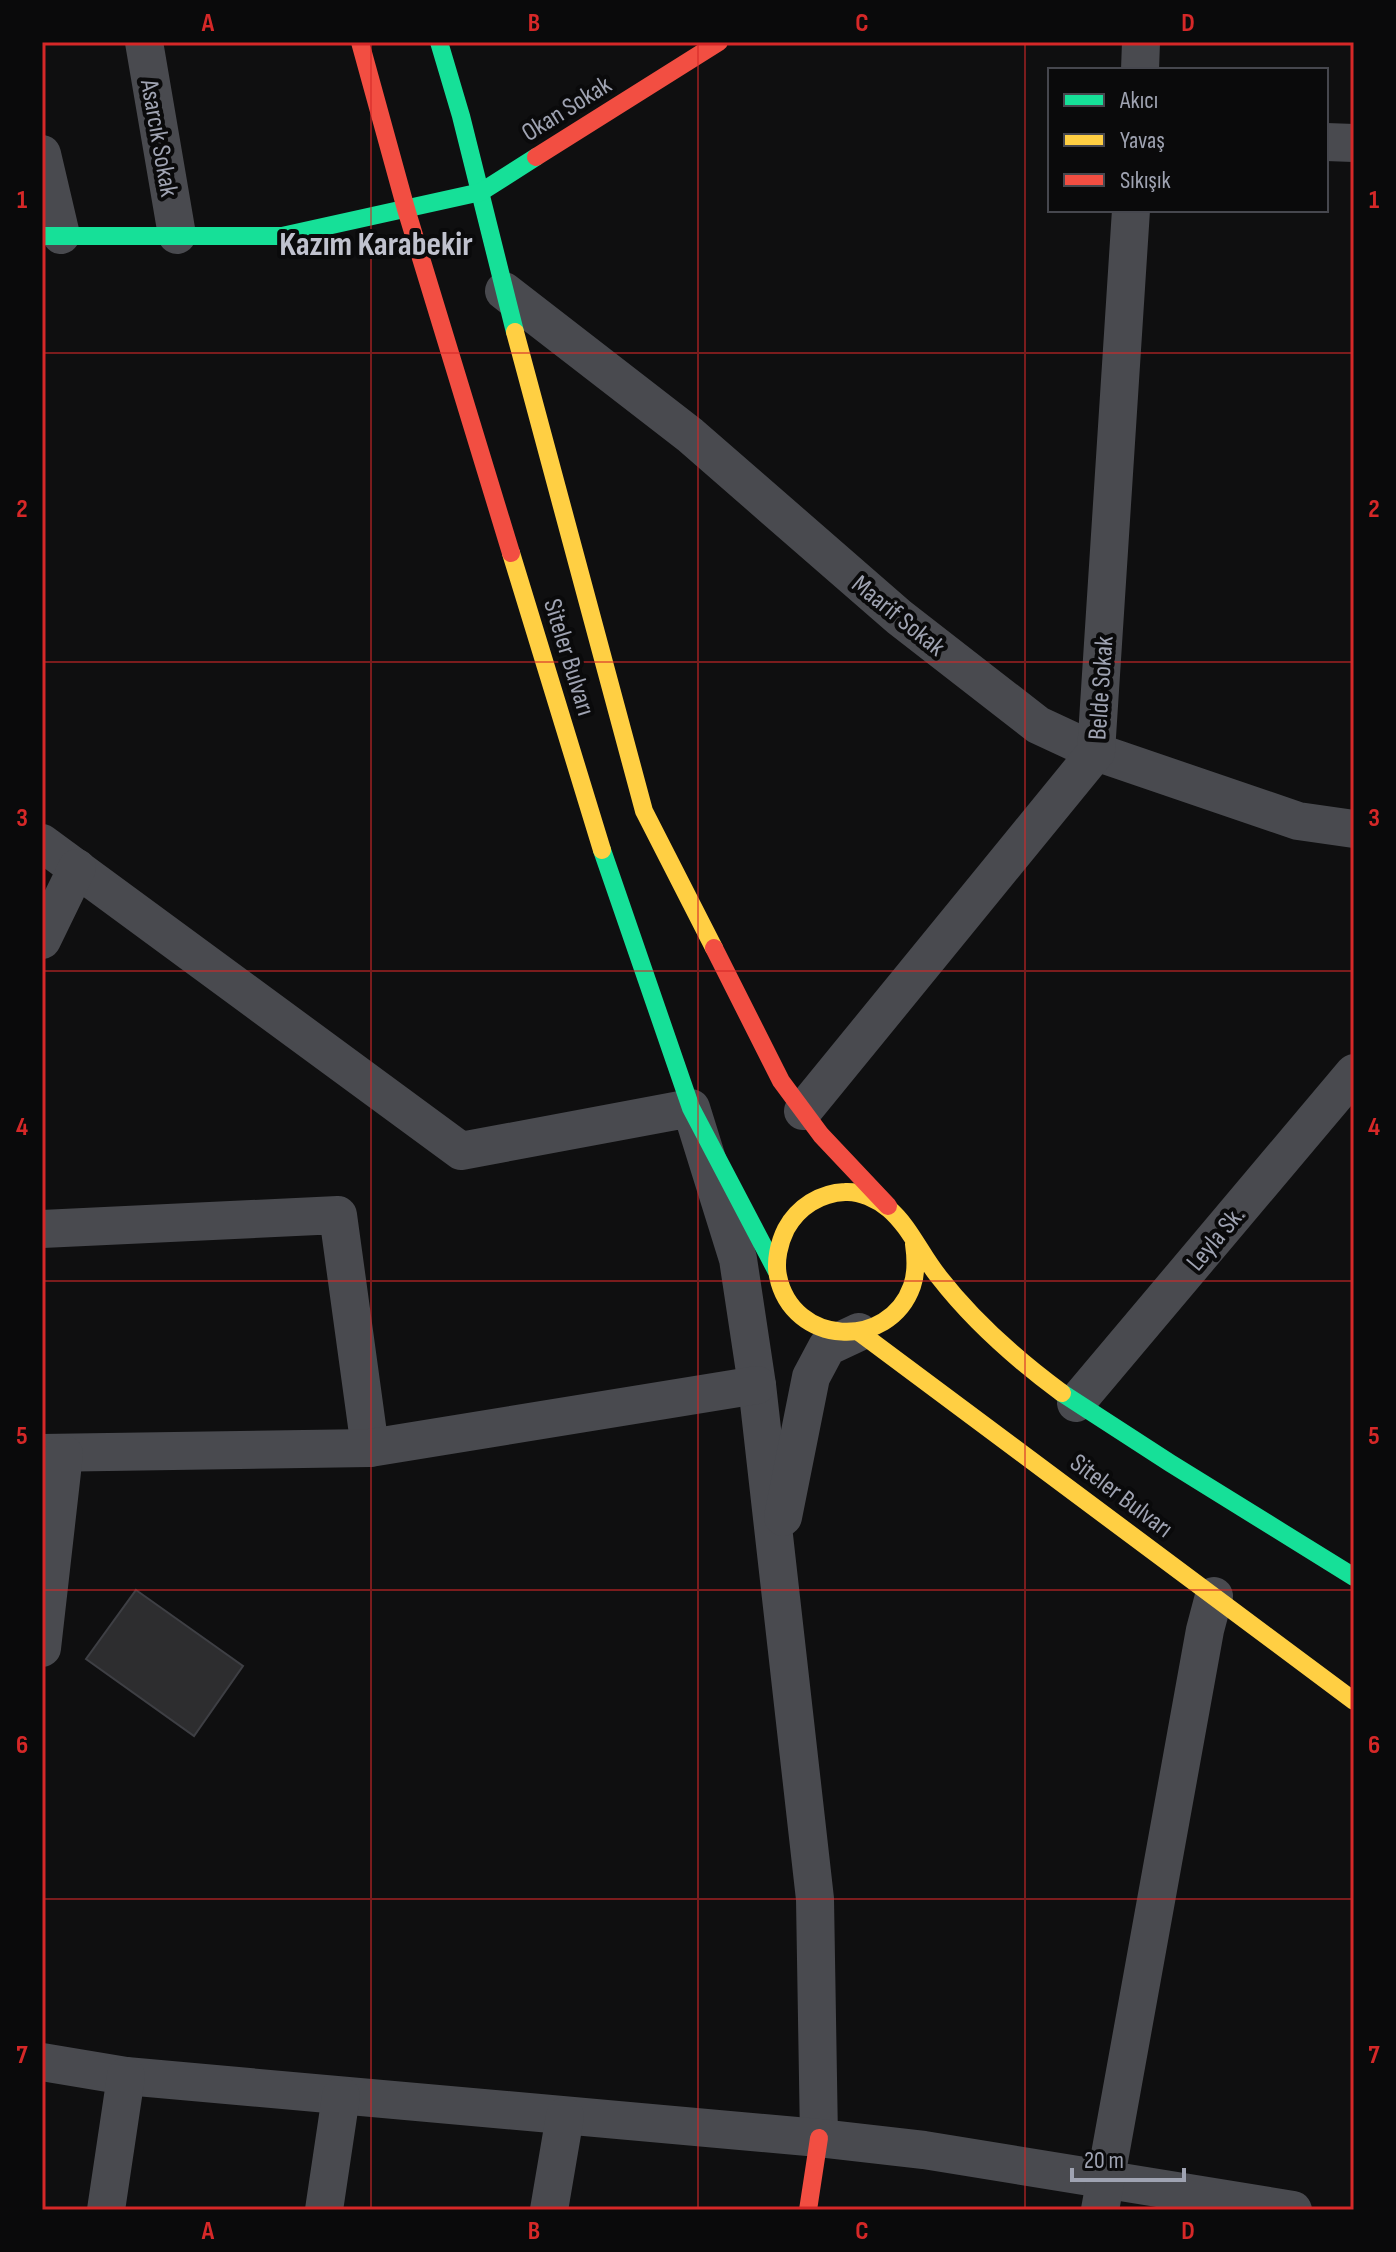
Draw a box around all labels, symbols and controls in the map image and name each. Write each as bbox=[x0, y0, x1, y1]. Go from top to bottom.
text: A bbox=[201, 8, 215, 39]
text: B bbox=[528, 8, 540, 39]
text: C bbox=[855, 8, 869, 39]
text: D bbox=[1181, 8, 1195, 39]
legend bbox=[1048, 68, 1328, 212]
street label: Okan Sokak bbox=[516, 70, 617, 149]
street label: Asarcık Sokak bbox=[133, 76, 184, 199]
text: Akıcı bbox=[1119, 86, 1158, 115]
text: Yavaş bbox=[1120, 126, 1165, 155]
text: Sıkışık bbox=[1120, 166, 1171, 195]
text: 1 bbox=[17, 185, 27, 216]
text: 1 bbox=[1369, 185, 1379, 216]
district label: Kazım Karabekir bbox=[279, 224, 473, 265]
text: 2 bbox=[16, 494, 28, 525]
text: 2 bbox=[1368, 494, 1380, 525]
street label: Maarif Sokak bbox=[845, 569, 951, 663]
street label: Siteler Bulvarı bbox=[536, 595, 601, 719]
street label: Belde Sokak bbox=[1082, 635, 1121, 741]
text: 3 bbox=[16, 803, 28, 834]
text: 3 bbox=[1368, 803, 1380, 834]
text: 4 bbox=[16, 1112, 28, 1143]
text: 4 bbox=[1368, 1112, 1380, 1143]
street label: Leyla Sk. bbox=[1180, 1200, 1252, 1278]
text: 5 bbox=[16, 1421, 28, 1452]
text: 5 bbox=[1368, 1421, 1380, 1452]
street label: Siteler Bulvarı bbox=[1064, 1448, 1178, 1545]
text: 6 bbox=[16, 1730, 28, 1761]
text: 6 bbox=[1368, 1730, 1380, 1761]
text: 7 bbox=[16, 2040, 28, 2071]
text: 7 bbox=[1368, 2040, 1380, 2071]
scale bar bbox=[1072, 2132, 1184, 2182]
text: 20 m bbox=[1084, 2146, 1124, 2175]
text: A bbox=[201, 2216, 215, 2247]
text: B bbox=[528, 2216, 540, 2247]
text: C bbox=[855, 2216, 869, 2247]
text: D bbox=[1181, 2216, 1195, 2247]

